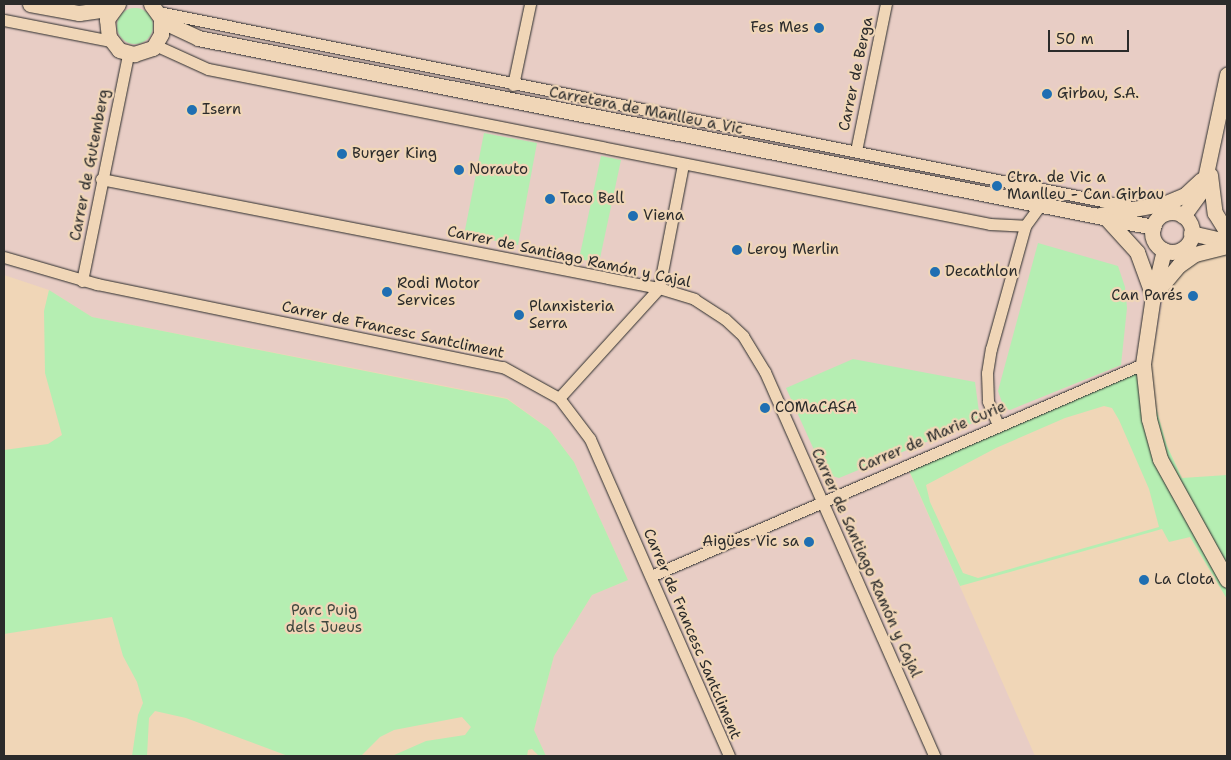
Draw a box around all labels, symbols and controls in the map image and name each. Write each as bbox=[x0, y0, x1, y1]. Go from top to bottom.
street label: Carrer de Berga bbox=[835, 15, 877, 133]
place label: Fes Mes bbox=[750, 19, 809, 37]
scale bar bbox=[1051, 20, 1132, 52]
marker: Fes Mes bbox=[813, 22, 825, 34]
text: 50 m bbox=[1056, 29, 1094, 49]
street label: Carretera de Manlleu a Vic bbox=[548, 83, 744, 139]
place label: Girbau, S.A. bbox=[1057, 85, 1139, 103]
street label: Carrer de Gutemberg bbox=[66, 88, 114, 242]
marker: Girbau, S.A. bbox=[1041, 88, 1053, 100]
place label: Isern bbox=[202, 101, 241, 119]
marker: Isern bbox=[186, 104, 198, 116]
place label: Burger King bbox=[352, 145, 437, 163]
marker: Burger King bbox=[336, 148, 348, 160]
place label: Norauto bbox=[469, 161, 528, 179]
marker: Norauto bbox=[453, 164, 465, 176]
place label: Ctra. de Vic a Manlleu - Can Girbau bbox=[1007, 168, 1164, 203]
marker: Ctra. de Vic a Manlleu - Can Girbau bbox=[991, 180, 1003, 192]
place label: Taco Bell bbox=[560, 190, 624, 208]
marker: Taco Bell bbox=[544, 193, 556, 205]
place label: Viena bbox=[643, 207, 684, 225]
marker: Viena bbox=[627, 210, 639, 222]
street label: Carrer de Santiago Ramón y Cajal bbox=[445, 222, 693, 292]
place label: Leroy Merlin bbox=[747, 241, 839, 259]
marker: Leroy Merlin bbox=[731, 244, 743, 256]
place label: Decathlon bbox=[945, 263, 1018, 281]
marker: Decathlon bbox=[929, 266, 941, 278]
place label: Rodi Motor Services bbox=[397, 274, 480, 309]
marker: Rodi Motor Services bbox=[381, 286, 393, 298]
place label: Can Parés bbox=[1111, 287, 1183, 305]
marker: Can Parés bbox=[1187, 290, 1199, 302]
place label: Planxisteria Serra bbox=[529, 297, 614, 332]
street label: Carrer de Francesc Santcliment bbox=[280, 298, 506, 362]
marker: Planxisteria Serra bbox=[513, 309, 525, 321]
street label: Carrer de Marie Curie bbox=[856, 398, 1008, 476]
place label: COMaCASA bbox=[775, 399, 857, 417]
marker: COMaCASA bbox=[759, 402, 771, 414]
street label: Carrer de Santiago Ramón y Cajal bbox=[807, 446, 925, 680]
street label: Carrer de Francesc Santcliment bbox=[639, 526, 745, 742]
place label: Aigües Vic sa bbox=[702, 533, 799, 551]
marker: Aigües Vic sa bbox=[803, 536, 815, 548]
place label: La Clota bbox=[1154, 571, 1214, 589]
marker: La Clota bbox=[1138, 574, 1150, 586]
park label: Parc Puig dels Jueus bbox=[286, 601, 362, 636]

